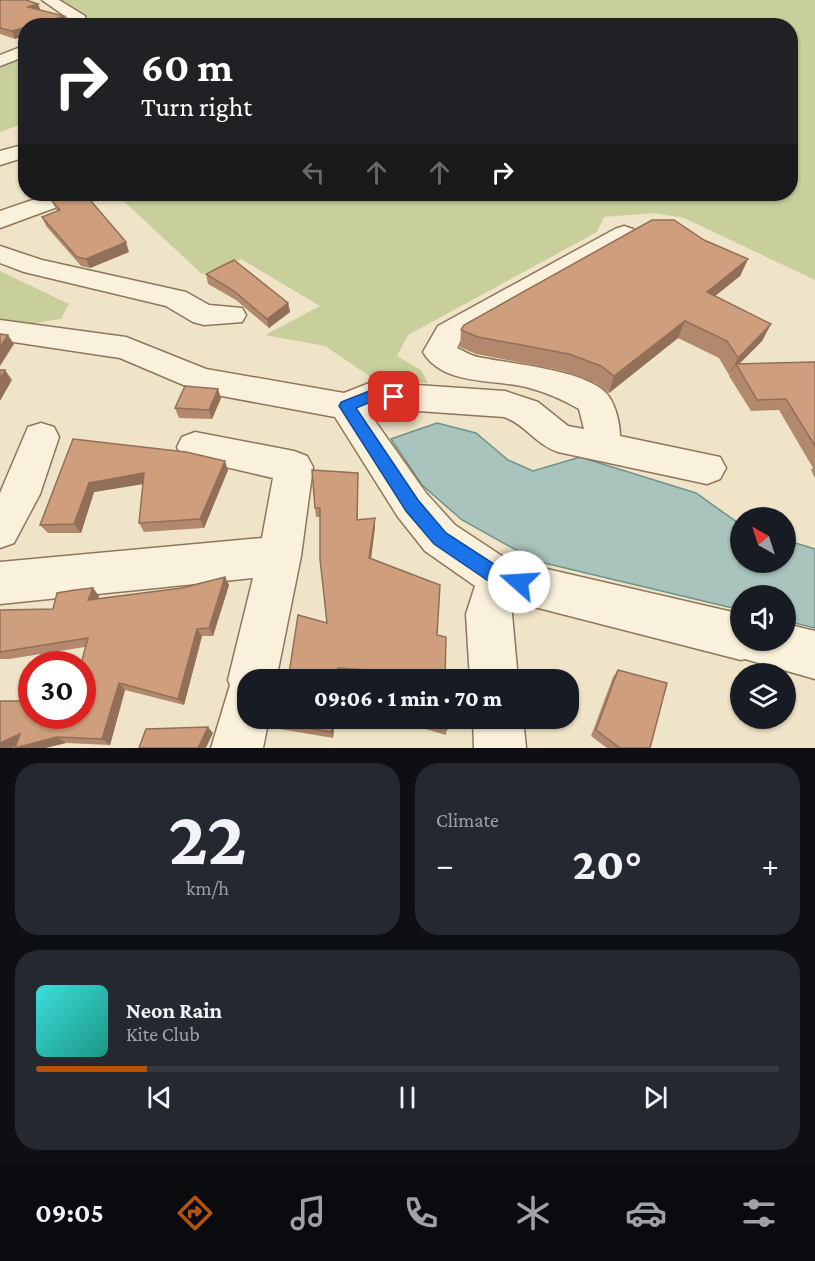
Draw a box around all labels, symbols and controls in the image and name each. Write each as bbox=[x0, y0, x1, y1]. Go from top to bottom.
icon: right bbox=[42, 42, 120, 120]
text: 60 m bbox=[141, 43, 233, 90]
text: Turn right bbox=[141, 92, 252, 122]
icon: left bbox=[297, 156, 330, 189]
icon: ahead bbox=[360, 156, 393, 189]
icon: ahead bbox=[423, 156, 456, 189]
icon: right bbox=[486, 156, 519, 189]
pin bbox=[368, 371, 419, 422]
icon: arrive bbox=[377, 380, 410, 413]
north arrow bbox=[730, 507, 796, 573]
map controls bbox=[730, 507, 796, 729]
position arrow bbox=[487, 550, 551, 614]
button: sound bbox=[730, 585, 796, 651]
speed limit sign: 30 bbox=[18, 651, 96, 729]
button: layers bbox=[730, 663, 796, 729]
text: 09:06 · 1 min · 70 m bbox=[314, 686, 502, 711]
text: 22 bbox=[168, 794, 247, 881]
text: Climate bbox=[436, 809, 499, 831]
text: 20° bbox=[573, 839, 642, 889]
text: − bbox=[436, 846, 453, 883]
text: + bbox=[762, 846, 779, 883]
text: km/h bbox=[186, 877, 229, 899]
text: Neon Rain bbox=[126, 998, 222, 1023]
text: Kite Club bbox=[126, 1023, 200, 1045]
icon: previous bbox=[143, 1081, 176, 1114]
icon: pause bbox=[391, 1081, 424, 1114]
icon: next bbox=[639, 1081, 672, 1114]
icon: directions bbox=[174, 1192, 216, 1234]
icon: music bbox=[287, 1192, 329, 1234]
icon: phone bbox=[400, 1192, 442, 1234]
icon: climate bbox=[512, 1192, 554, 1234]
icon: car bbox=[625, 1192, 667, 1234]
icon: filters bbox=[738, 1192, 780, 1234]
text: 09:05 bbox=[35, 1198, 104, 1228]

